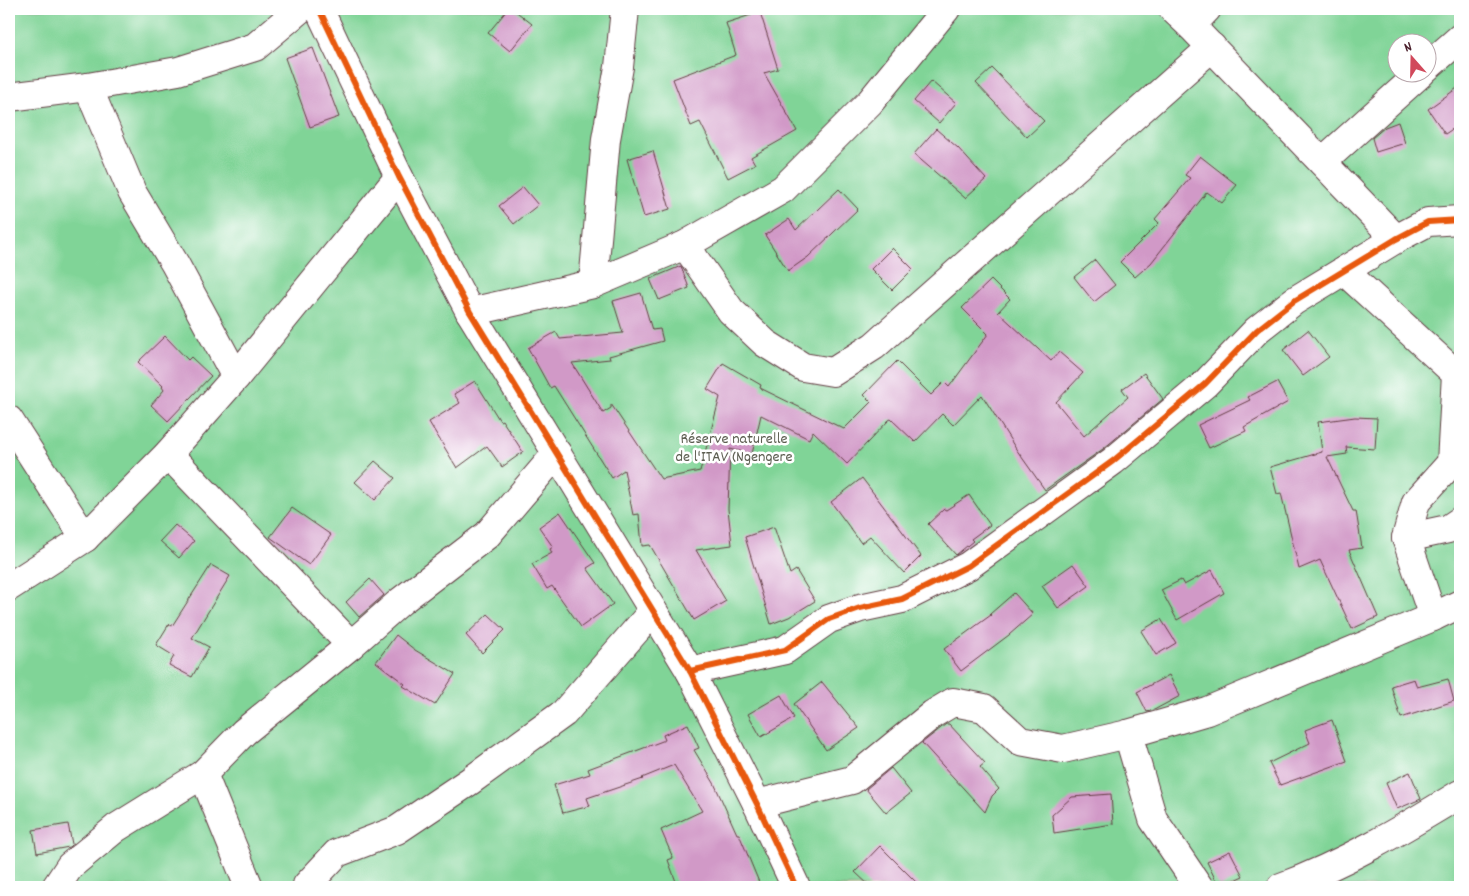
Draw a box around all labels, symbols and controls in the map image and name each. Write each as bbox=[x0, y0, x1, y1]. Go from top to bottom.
north arrow bbox=[1386, 32, 1436, 82]
text: N bbox=[1402, 37, 1415, 58]
park label: Réserve naturelle de l'ITAV (Ngengere bbox=[676, 428, 792, 469]

